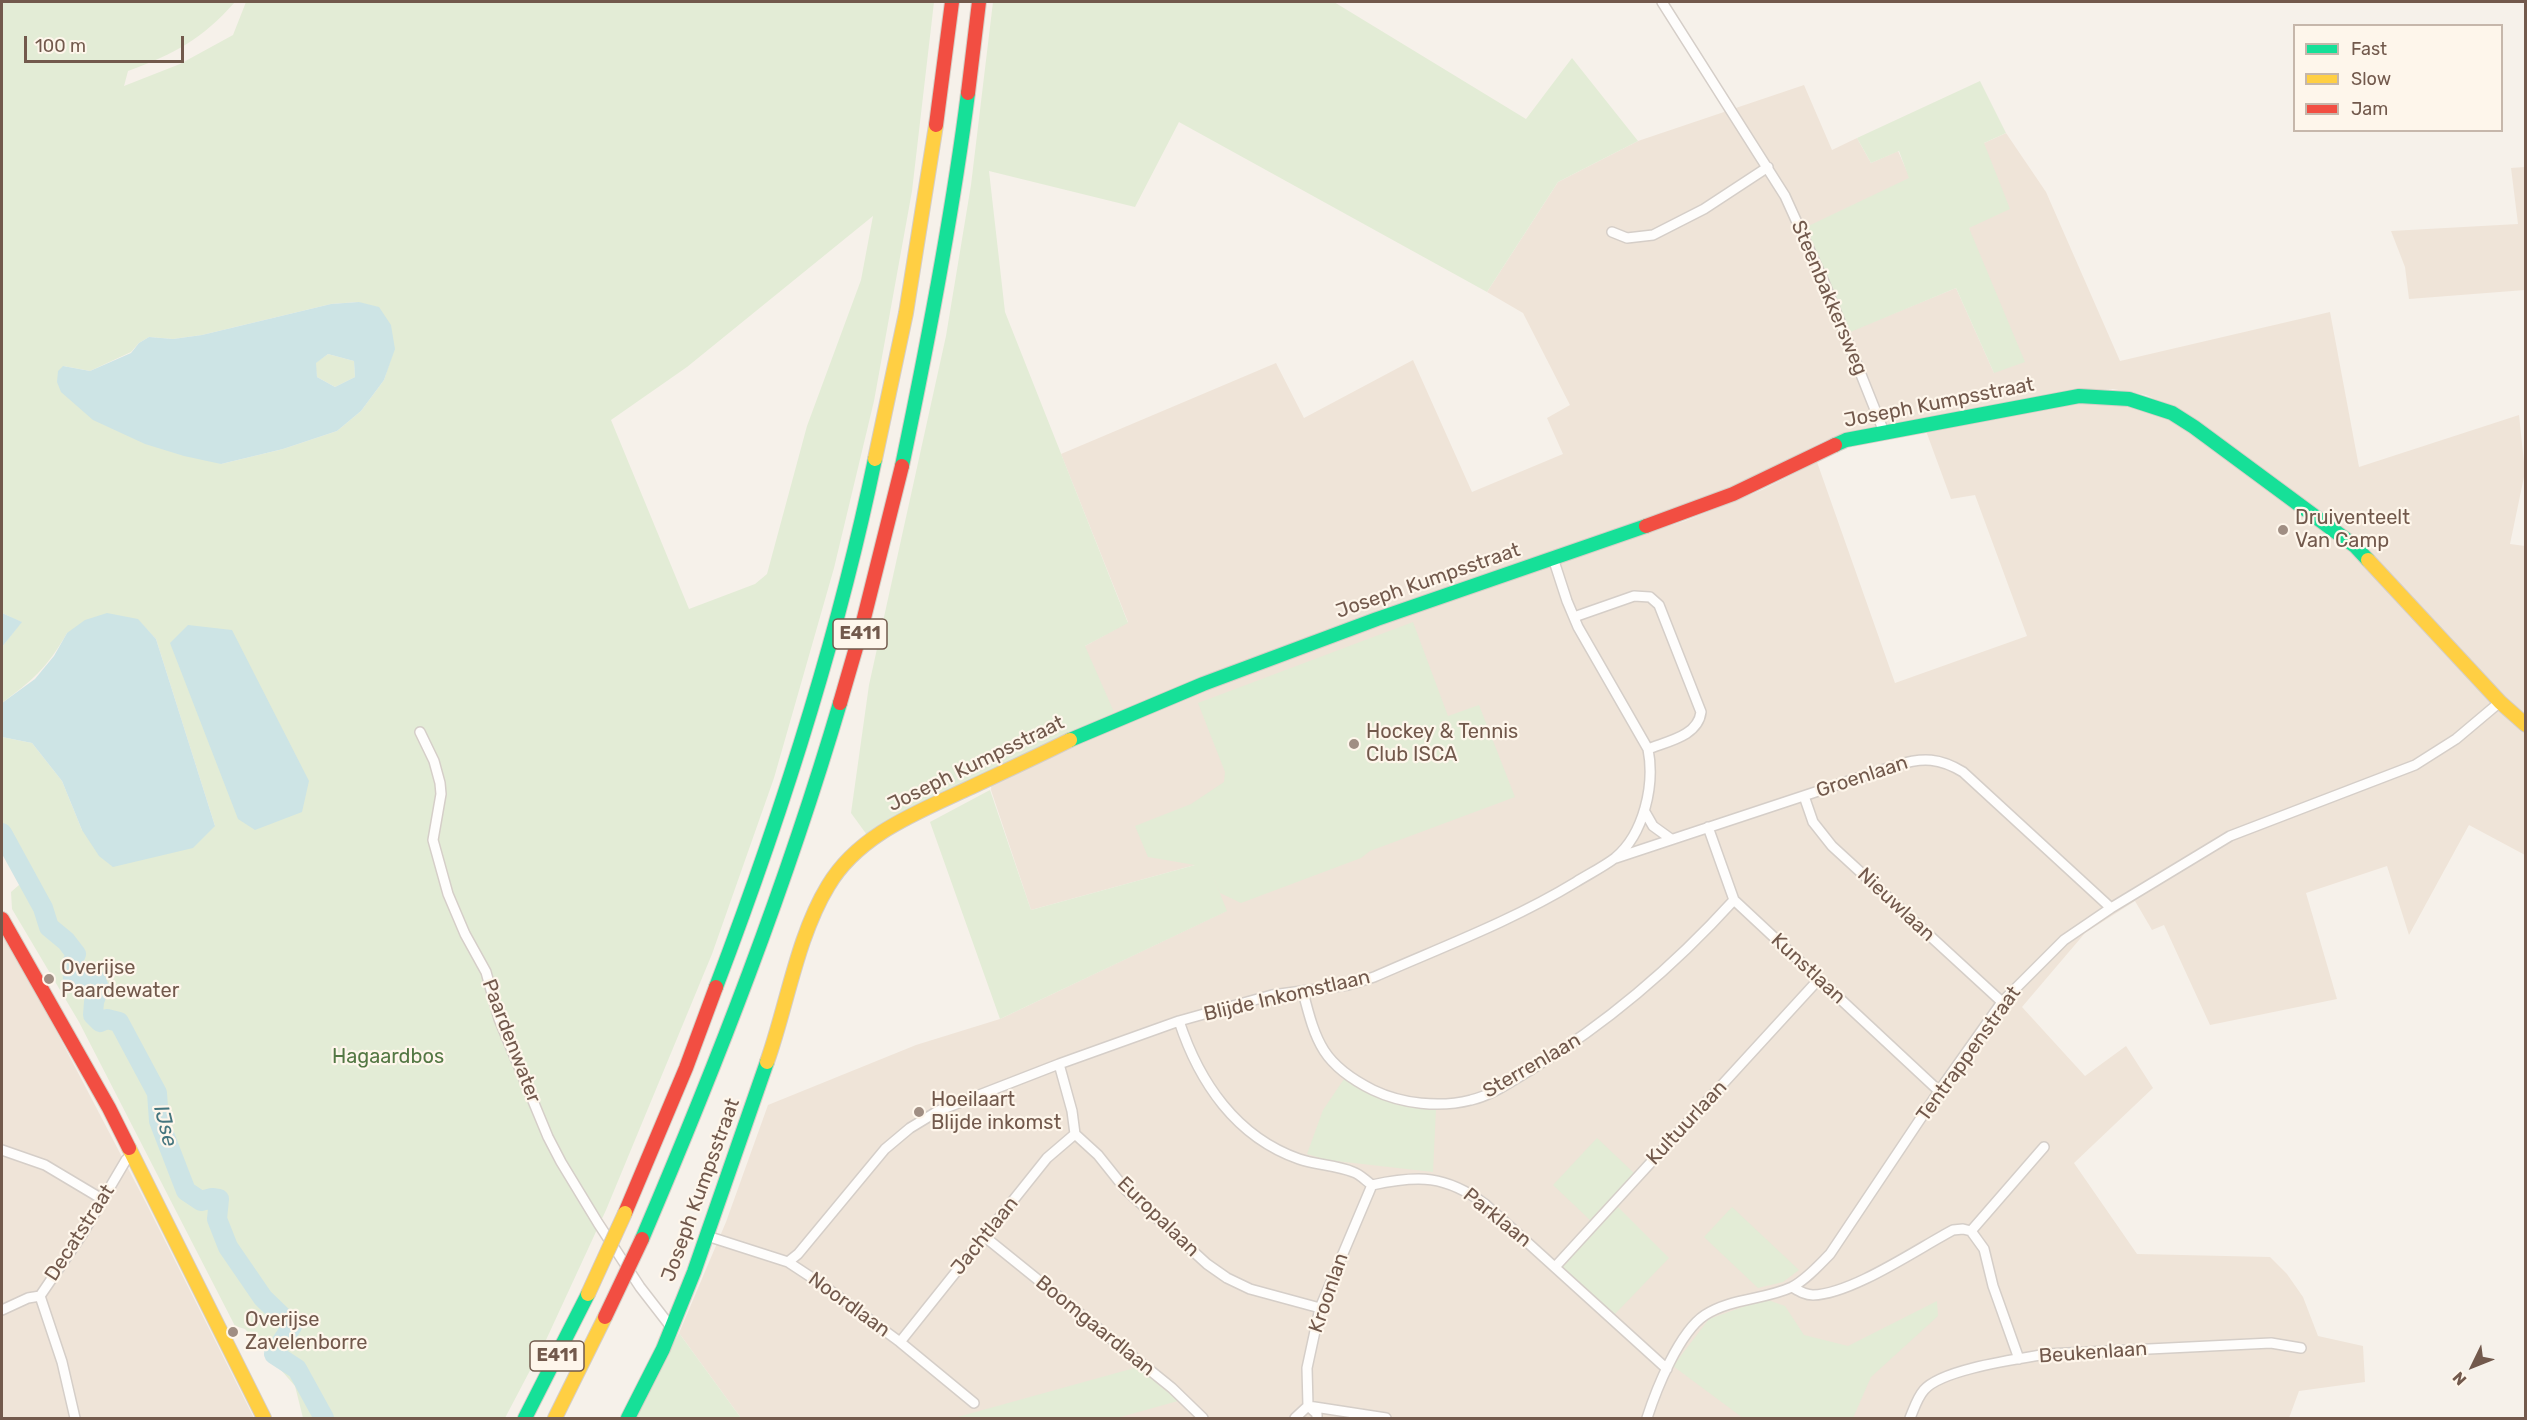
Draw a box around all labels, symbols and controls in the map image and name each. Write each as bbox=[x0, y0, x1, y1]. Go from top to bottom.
scale bar bbox=[27, 24, 188, 62]
legend bbox=[2293, 24, 2503, 132]
text: 100 m bbox=[35, 35, 86, 57]
text: Fast bbox=[2351, 38, 2387, 60]
text: Slow bbox=[2351, 68, 2391, 90]
text: Jam bbox=[2351, 98, 2388, 120]
street label: Steenbakkersweg bbox=[1786, 217, 1872, 379]
street label: Joseph Kumpsstraat bbox=[1842, 373, 2036, 433]
place label: Druiventeelt Van Camp bbox=[2295, 506, 2410, 553]
marker: Druiventeelt Van Camp bbox=[2276, 523, 2290, 537]
street label: Joseph Kumpsstraat bbox=[1333, 538, 1523, 624]
road number: E411 bbox=[833, 619, 887, 649]
street label: Joseph Kumpsstraat bbox=[884, 711, 1068, 817]
place label: Hockey & Tennis Club ISCA bbox=[1366, 720, 1518, 767]
marker: Hockey & Tennis Club ISCA bbox=[1347, 737, 1361, 751]
street label: Groenlaan bbox=[1813, 751, 1911, 803]
street label: Nieuwlaan bbox=[1852, 863, 1940, 947]
street label: Kunstlaan bbox=[1766, 929, 1850, 1009]
place label: Overijse Paardewater bbox=[61, 956, 179, 1003]
street label: Blijde Inkomstlaan bbox=[1202, 965, 1372, 1027]
marker: Overijse Paardewater bbox=[42, 972, 56, 986]
street label: Paardenwater bbox=[476, 976, 546, 1106]
street label: Tentrappenstraat bbox=[1912, 982, 2026, 1126]
street label: Sterrenlaan bbox=[1479, 1028, 1585, 1104]
park label: Hagaardbos bbox=[332, 1045, 444, 1069]
street label: Kultuurlaan bbox=[1642, 1076, 1732, 1170]
place label: Hoeilaart Blijde inkomst bbox=[931, 1088, 1061, 1135]
street label: Joseph Kumpsstraat bbox=[657, 1095, 745, 1285]
water label: IJse bbox=[148, 1103, 182, 1149]
marker: Hoeilaart Blijde inkomst bbox=[912, 1105, 926, 1119]
street label: Europalaan bbox=[1112, 1172, 1204, 1262]
street label: Decatstraat bbox=[40, 1180, 120, 1286]
street label: Parklaan bbox=[1458, 1183, 1536, 1253]
street label: Jachtlaan bbox=[946, 1192, 1024, 1280]
street label: Kroonlan bbox=[1304, 1250, 1354, 1336]
street label: Noordlaan bbox=[803, 1267, 895, 1343]
street label: Boomgaardlaan bbox=[1031, 1271, 1159, 1381]
place label: Overijse Zavelenborre bbox=[245, 1308, 368, 1355]
marker: Overijse Zavelenborre bbox=[226, 1325, 240, 1339]
north arrow bbox=[2443, 1336, 2503, 1396]
street label: Beukenlaan bbox=[2038, 1337, 2148, 1369]
road number: E411 bbox=[530, 1341, 584, 1371]
text: N bbox=[2449, 1368, 2470, 1389]

